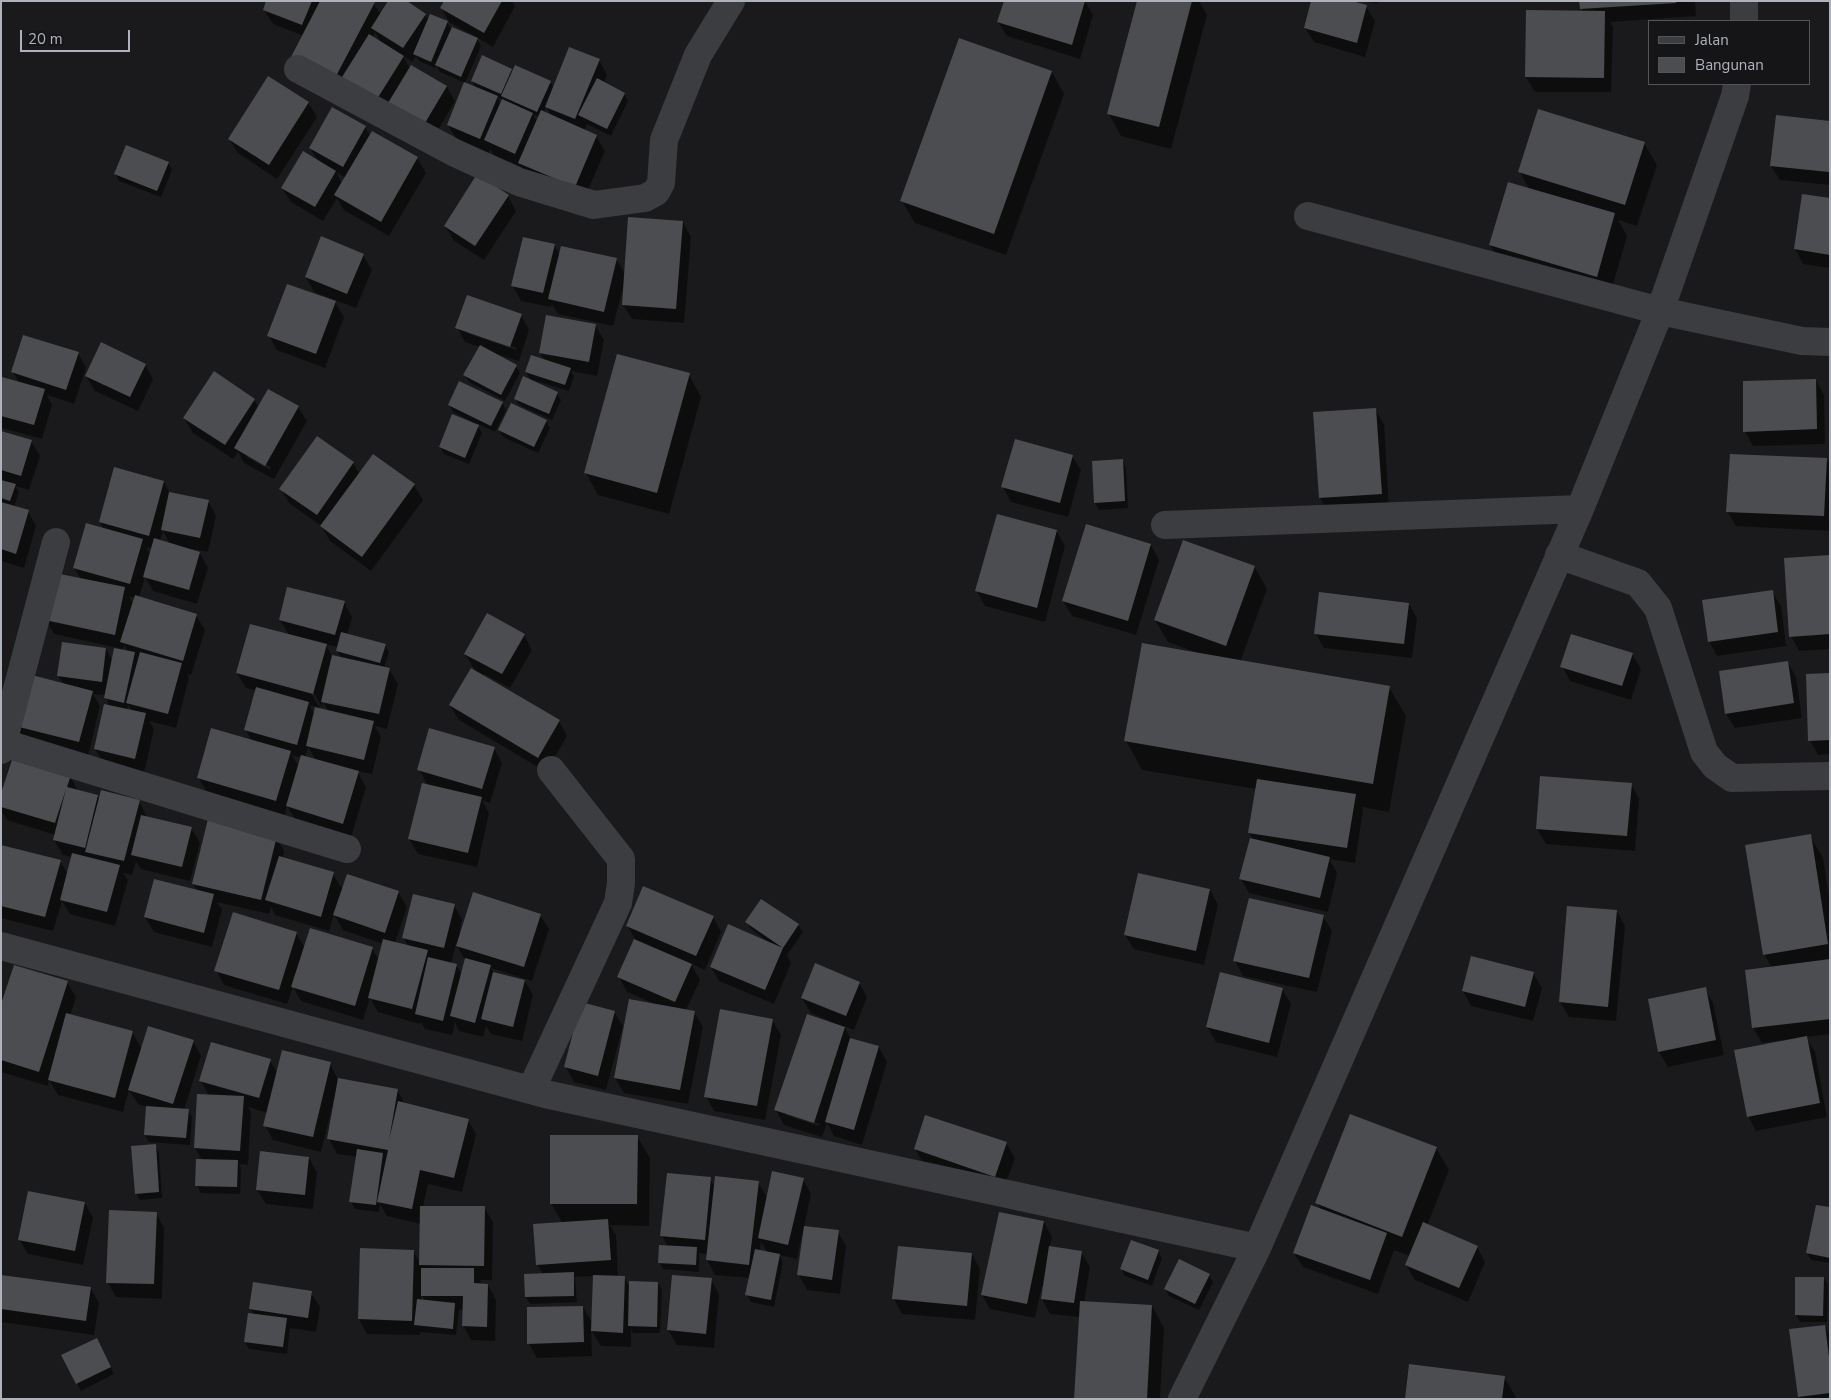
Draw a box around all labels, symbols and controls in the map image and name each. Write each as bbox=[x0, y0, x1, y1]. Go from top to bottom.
scale bar bbox=[22, 20, 132, 52]
legend bbox=[1648, 20, 1811, 85]
text: 20 m bbox=[28, 29, 63, 49]
text: Jalan bbox=[1695, 30, 1729, 50]
text: Bangunan bbox=[1695, 55, 1764, 75]

